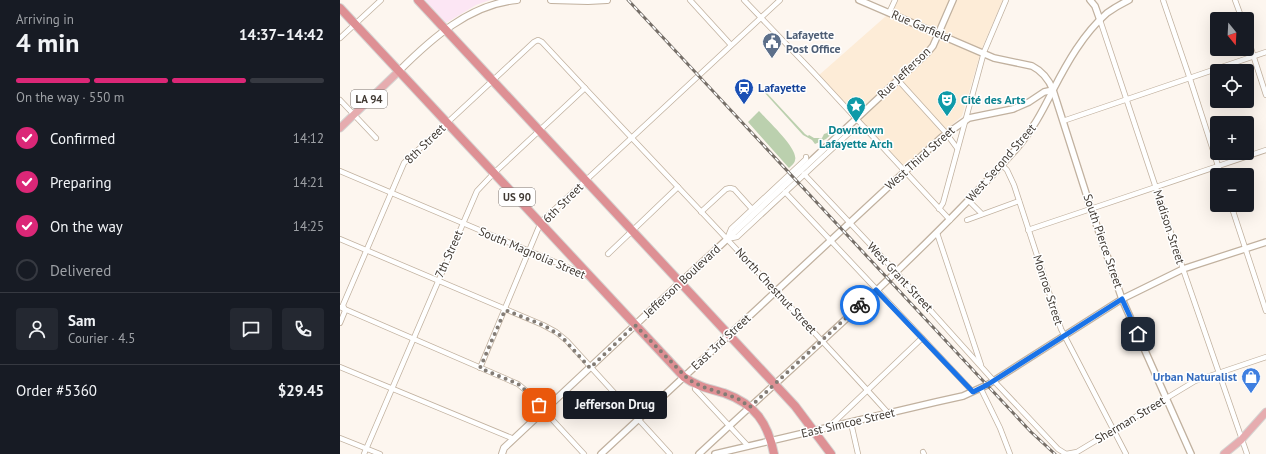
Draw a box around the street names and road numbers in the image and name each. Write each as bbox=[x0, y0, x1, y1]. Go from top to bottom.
street label: Rue Garfield bbox=[889, 6, 953, 45]
street label: Rue Jefferson bbox=[874, 44, 933, 102]
road number: LA 94 bbox=[351, 90, 387, 108]
street label: 8th Street bbox=[401, 121, 448, 167]
street label: West Second Street bbox=[963, 121, 1039, 205]
street label: West Third Street bbox=[882, 123, 957, 193]
street label: 6th Street bbox=[539, 179, 586, 226]
road number: US 90 bbox=[499, 188, 535, 206]
street label: Madison Street bbox=[1150, 188, 1189, 266]
street label: South Pierce Street bbox=[1080, 192, 1127, 290]
street label: South Magnolia Street bbox=[477, 223, 588, 282]
street label: 7th Street bbox=[431, 228, 466, 280]
street label: West Grant Street bbox=[864, 239, 936, 315]
street label: Jefferson Boulevard bbox=[639, 241, 723, 321]
street label: North Chestnut Street bbox=[733, 244, 820, 337]
street label: Monroe Street bbox=[1030, 253, 1067, 327]
street label: East 3rd Street bbox=[688, 310, 753, 373]
street label: Sherman Street bbox=[1092, 393, 1168, 446]
street label: East Simcoe Street bbox=[800, 404, 896, 441]

